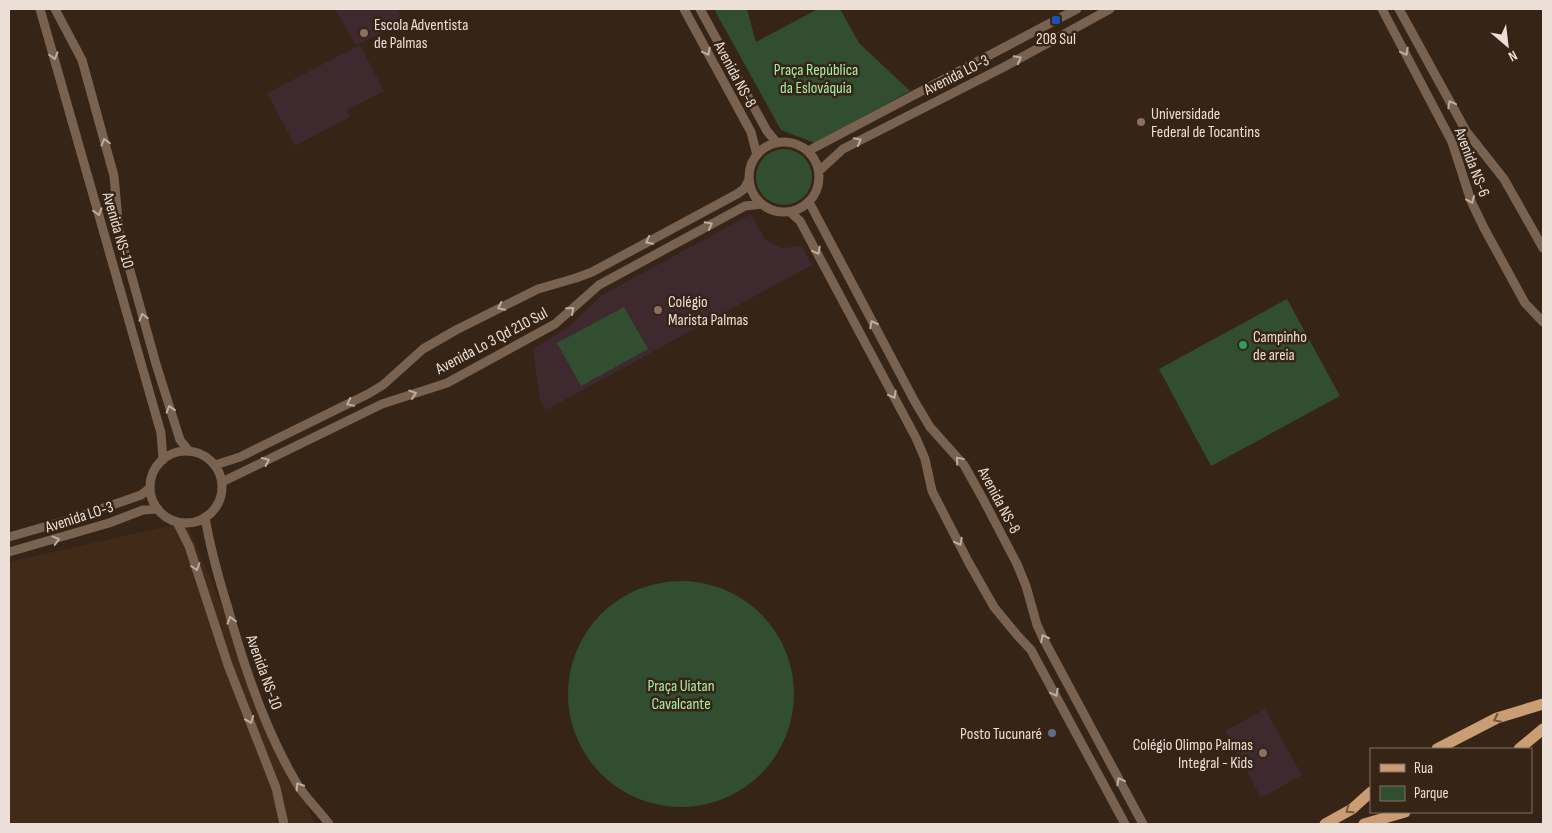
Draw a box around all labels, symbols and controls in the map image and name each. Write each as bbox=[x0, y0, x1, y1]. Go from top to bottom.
marker: 208 Sul bbox=[1050, 14, 1062, 26]
place label: Escola Adventista de Palmas bbox=[374, 16, 468, 53]
north arrow bbox=[1482, 20, 1532, 70]
marker: Escola Adventista de Palmas bbox=[358, 27, 370, 39]
place label: 208 Sul bbox=[1036, 30, 1076, 49]
street label: Avenida NS-8 bbox=[709, 37, 760, 111]
one-way arrow bbox=[701, 46, 711, 55]
one-way arrow bbox=[1398, 47, 1408, 56]
text: N bbox=[1506, 47, 1520, 65]
one-way arrow bbox=[48, 51, 58, 59]
street label: Avenida LO-3 bbox=[920, 51, 992, 100]
one-way arrow bbox=[1012, 55, 1021, 65]
park label: Praça República da Eslováquia bbox=[774, 61, 858, 98]
one-way arrow bbox=[1447, 101, 1457, 110]
place label: Universidade Federal de Tocantins bbox=[1151, 105, 1260, 142]
marker: Universidade Federal de Tocantins bbox=[1135, 116, 1147, 128]
street label: Avenida NS-6 bbox=[1449, 124, 1493, 200]
one-way arrow bbox=[852, 137, 861, 147]
one-way arrow bbox=[100, 138, 110, 147]
street label: Avenida NS-10 bbox=[97, 189, 137, 271]
one-way arrow bbox=[1464, 195, 1475, 204]
one-way arrow bbox=[92, 208, 103, 216]
one-way arrow bbox=[704, 221, 713, 231]
one-way arrow bbox=[645, 235, 654, 245]
one-way arrow bbox=[811, 246, 821, 255]
place label: Colégio Marista Palmas bbox=[668, 293, 749, 330]
one-way arrow bbox=[498, 301, 507, 311]
street label: Avenida Lo 3 Qd 210 Sul bbox=[432, 304, 551, 379]
marker: Colégio Marista Palmas bbox=[652, 304, 664, 316]
one-way arrow bbox=[566, 306, 575, 315]
one-way arrow bbox=[139, 314, 149, 322]
one-way arrow bbox=[869, 320, 879, 329]
place label: Campinho de areia bbox=[1253, 328, 1307, 365]
marker: Campinho de areia bbox=[1237, 339, 1249, 351]
one-way arrow bbox=[409, 389, 417, 399]
one-way arrow bbox=[887, 389, 897, 398]
one-way arrow bbox=[346, 397, 355, 407]
one-way arrow bbox=[166, 405, 176, 414]
one-way arrow bbox=[261, 457, 270, 468]
one-way arrow bbox=[956, 457, 965, 466]
street label: Avenida NS-8 bbox=[973, 463, 1024, 537]
street label: Avenida LO-3 bbox=[42, 498, 116, 538]
one-way arrow bbox=[51, 535, 59, 545]
one-way arrow bbox=[952, 537, 962, 546]
one-way arrow bbox=[190, 562, 200, 570]
one-way arrow bbox=[226, 616, 236, 624]
street label: Avenida NS-10 bbox=[241, 632, 286, 712]
one-way arrow bbox=[1040, 634, 1050, 643]
park label: Praça Uiatan Cavalcante bbox=[647, 677, 715, 714]
one-way arrow bbox=[1048, 688, 1058, 697]
one-way arrow bbox=[1493, 713, 1502, 723]
one-way arrow bbox=[243, 715, 254, 724]
place label: Posto Tucunaré bbox=[960, 725, 1042, 744]
marker: Posto Tucunaré bbox=[1046, 727, 1058, 739]
place label: Colégio Olimpo Palmas Integral - Kids bbox=[1133, 736, 1253, 773]
marker: Colégio Olimpo Palmas Integral - Kids bbox=[1257, 747, 1269, 759]
legend bbox=[1370, 748, 1532, 813]
text: Rua bbox=[1414, 759, 1433, 778]
one-way arrow bbox=[1116, 778, 1126, 787]
one-way arrow bbox=[295, 782, 305, 791]
text: Parque bbox=[1414, 784, 1449, 803]
one-way arrow bbox=[1345, 804, 1355, 813]

